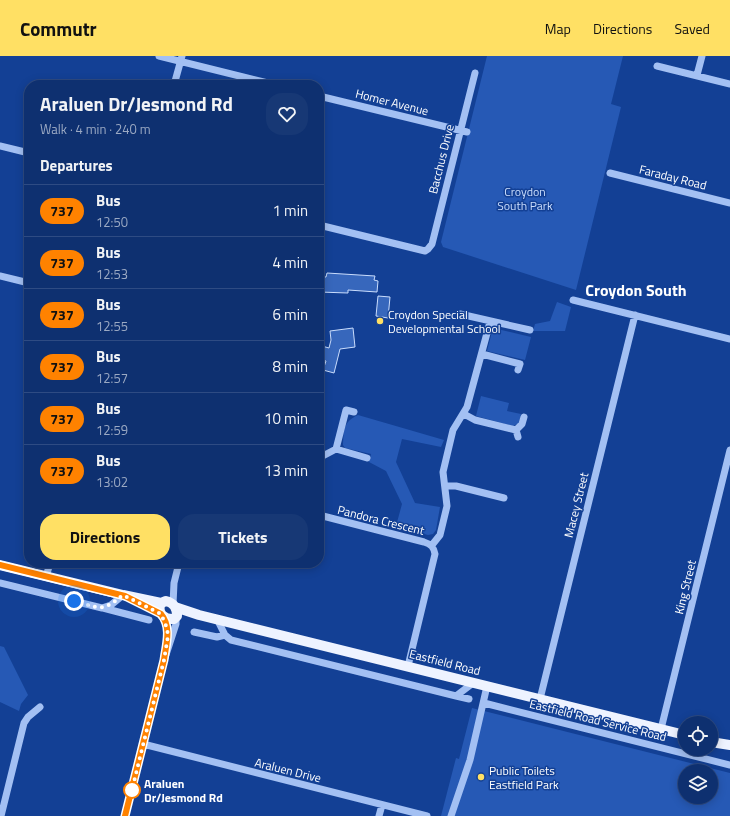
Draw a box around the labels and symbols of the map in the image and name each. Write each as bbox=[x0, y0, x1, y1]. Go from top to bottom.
street label: Homer Avenue bbox=[353, 84, 431, 120]
street label: Bacchus Drive bbox=[423, 122, 459, 196]
street label: Faraday Road bbox=[637, 159, 709, 195]
park label: Croydon South Park bbox=[497, 182, 553, 215]
district label: Croydon South bbox=[585, 278, 687, 302]
place label: Croydon Special Developmental School bbox=[388, 305, 501, 338]
marker: Croydon Special Developmental School bbox=[375, 316, 385, 326]
street label: Macey Street bbox=[559, 470, 593, 540]
street label: Pandora Crescent bbox=[336, 500, 427, 540]
street label: King Street bbox=[669, 557, 701, 616]
your location bbox=[64, 591, 84, 611]
street label: Eastfield Road bbox=[407, 644, 483, 680]
street label: Eastfield Road Service Road bbox=[528, 694, 668, 746]
street label: Araluen Drive bbox=[253, 753, 323, 787]
place label: Public Toilets Eastfield Park bbox=[489, 761, 559, 794]
marker: Public Toilets Eastfield Park bbox=[476, 772, 486, 782]
place label: Araluen Dr/Jesmond Rd bbox=[144, 774, 223, 807]
marker: Araluen Dr/Jesmond Rd bbox=[123, 781, 141, 799]

